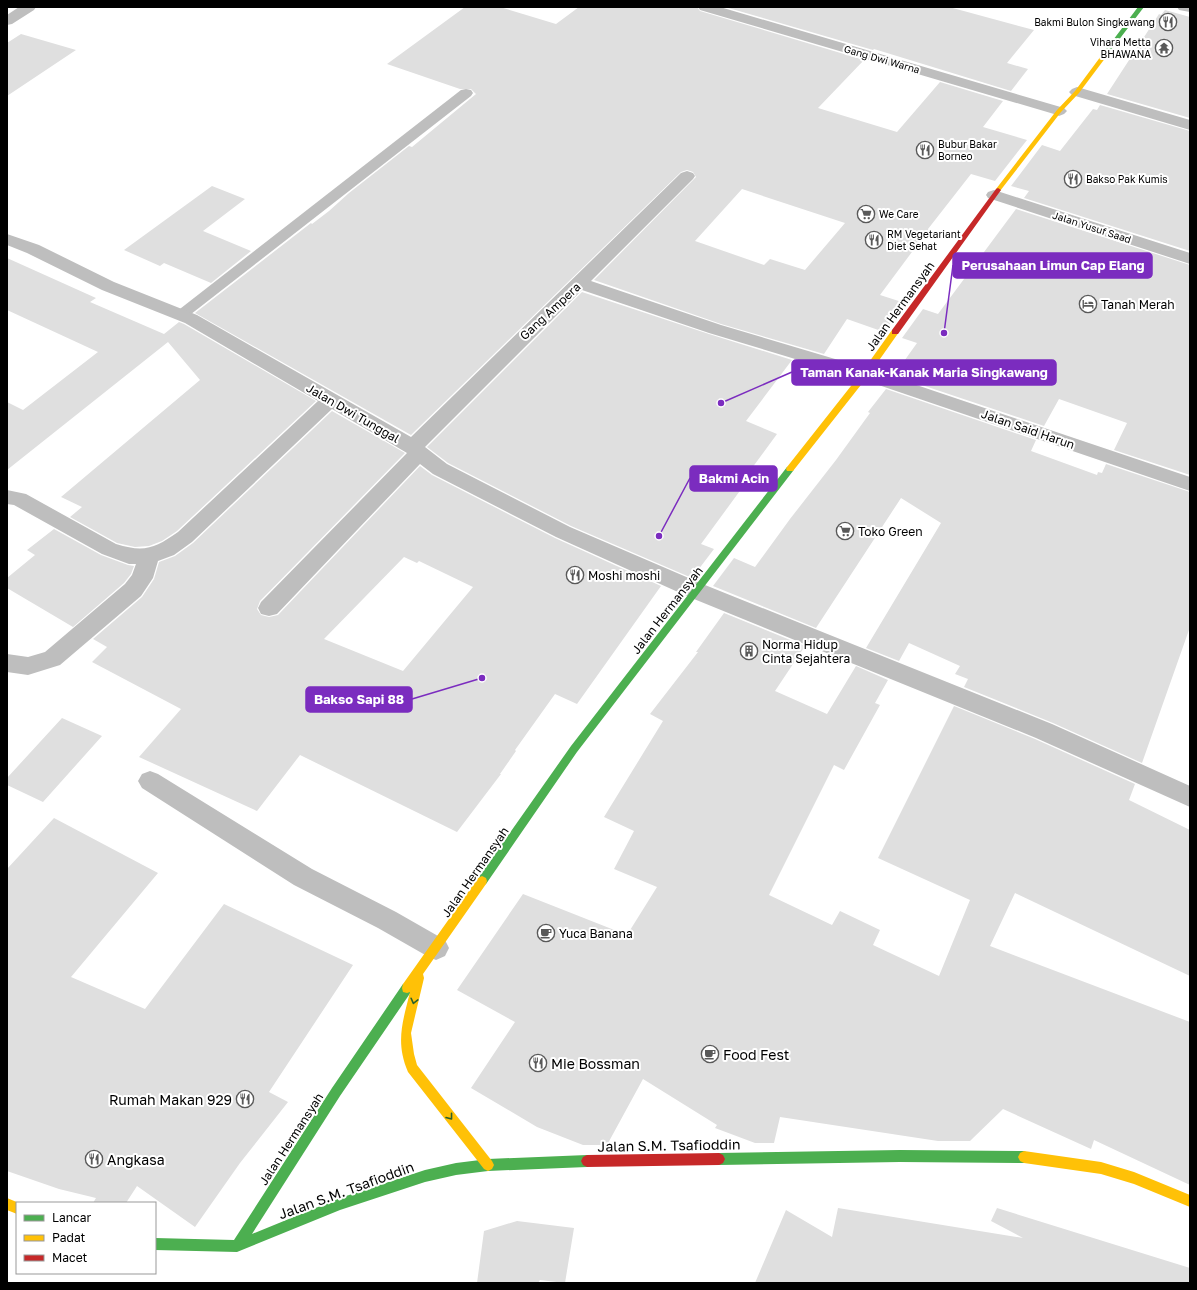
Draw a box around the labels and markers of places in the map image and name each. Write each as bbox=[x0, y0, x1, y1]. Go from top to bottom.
restaurant icon: Bakmi Bulon Singkawang bbox=[1158, 12, 1178, 32]
place label: Bakmi Bulon Singkawang bbox=[1034, 16, 1155, 28]
place label: Vihara Metta BHAWANA bbox=[1090, 36, 1151, 60]
temple icon: Vihara Metta BHAWANA bbox=[1154, 38, 1174, 58]
place label: Bubur Bakar Borneo bbox=[938, 138, 997, 162]
restaurant icon: Bubur Bakar Borneo bbox=[915, 140, 935, 160]
restaurant icon: Bakso Pak Kumis bbox=[1063, 169, 1083, 189]
place label: Bakso Pak Kumis bbox=[1086, 173, 1168, 185]
supermarket icon: We Care bbox=[856, 204, 876, 224]
place label: We Care bbox=[879, 208, 919, 220]
place label: RM Vegetariant Diet Sehat bbox=[887, 228, 961, 252]
restaurant icon: RM Vegetariant Diet Sehat bbox=[864, 230, 884, 250]
callout: Perusahaan Limun Cap Elang bbox=[953, 253, 1152, 278]
hotel icon: Tanah Merah bbox=[1078, 294, 1098, 314]
place label: Tanah Merah bbox=[1101, 297, 1175, 312]
callout: Taman Kanak-Kanak Maria Singkawang bbox=[792, 360, 1056, 385]
callout: Bakmi Acin bbox=[690, 466, 777, 491]
supermarket icon: Toko Green bbox=[835, 521, 855, 541]
place label: Toko Green bbox=[858, 524, 923, 539]
restaurant icon: Moshi moshi bbox=[565, 565, 585, 585]
place label: Moshi moshi bbox=[588, 568, 660, 583]
place label: Norma Hidup Cinta Sejahtera bbox=[762, 637, 850, 666]
building icon: Norma Hidup Cinta Sejahtera bbox=[739, 641, 759, 661]
callout: Bakso Sapi 88 bbox=[306, 687, 412, 712]
cafe icon: Yuca Banana bbox=[536, 923, 556, 943]
place label: Yuca Banana bbox=[559, 926, 633, 941]
cafe icon: Food Fest bbox=[700, 1044, 720, 1064]
place label: Food Fest bbox=[723, 1046, 789, 1063]
restaurant icon: Mie Bossman bbox=[528, 1053, 548, 1073]
place label: Mie Bossman bbox=[551, 1055, 640, 1072]
restaurant icon: Rumah Makan 929 bbox=[235, 1089, 255, 1109]
place label: Rumah Makan 929 bbox=[109, 1091, 232, 1108]
restaurant icon: Angkasa bbox=[84, 1149, 104, 1169]
place label: Angkasa bbox=[107, 1151, 165, 1168]

